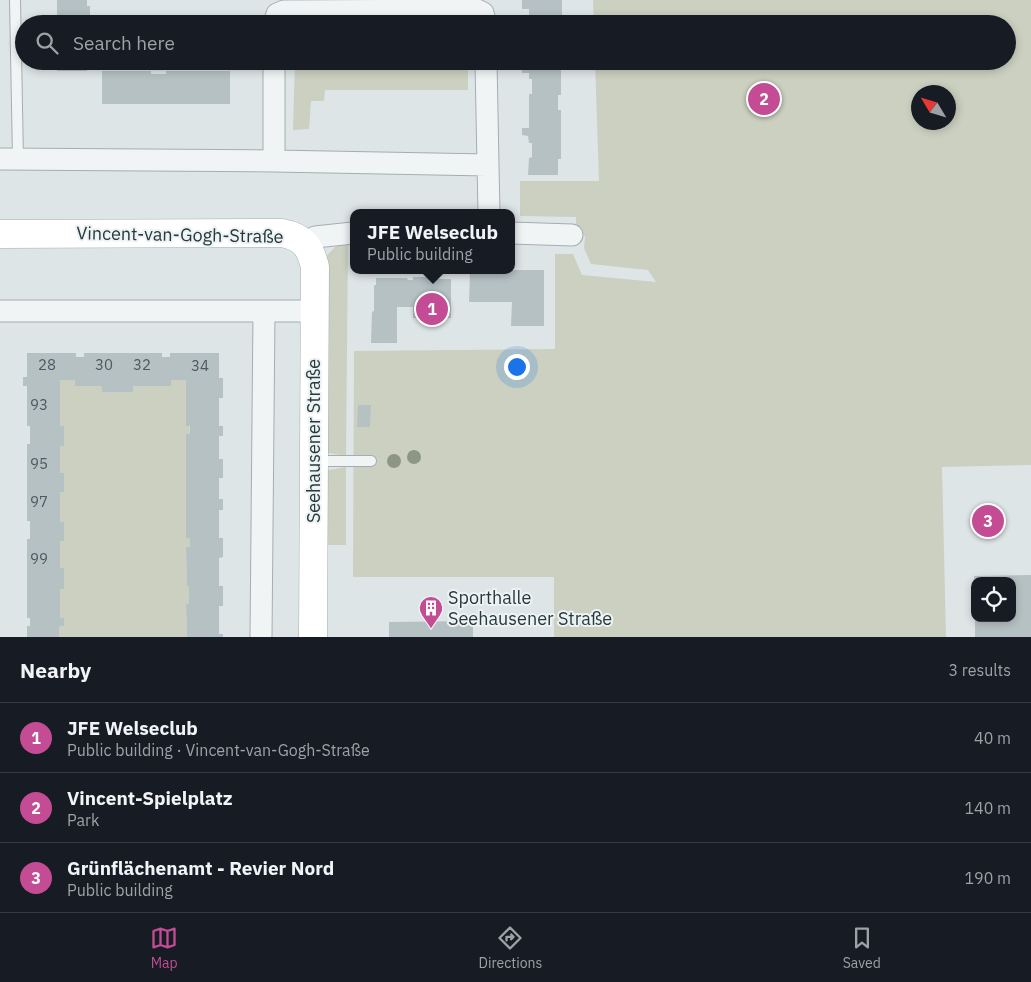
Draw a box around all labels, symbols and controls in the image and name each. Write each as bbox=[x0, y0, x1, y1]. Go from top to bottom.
search box bbox=[15, 15, 1016, 70]
icon: search bbox=[33, 29, 61, 57]
text: Search here bbox=[73, 31, 175, 55]
pin: 2 bbox=[748, 80, 780, 118]
north arrow bbox=[911, 85, 956, 130]
popup bbox=[350, 209, 515, 274]
text: JFE Welseclub bbox=[367, 220, 498, 244]
street label: Vincent-van-Gogh-Straße bbox=[76, 221, 284, 248]
text: Public building bbox=[367, 244, 473, 264]
pin: 1 bbox=[416, 290, 448, 328]
your location bbox=[504, 354, 530, 380]
house number: 28 bbox=[38, 355, 56, 374]
house number: 30 bbox=[95, 355, 113, 374]
house number: 32 bbox=[133, 355, 151, 374]
house number: 34 bbox=[191, 356, 209, 375]
street label: Seehausener Straße bbox=[302, 359, 325, 523]
house number: 93 bbox=[30, 395, 48, 414]
house number: 95 bbox=[30, 454, 48, 473]
house number: 97 bbox=[30, 492, 48, 511]
pin: 3 bbox=[972, 502, 1004, 540]
house number: 99 bbox=[30, 549, 48, 568]
map controls bbox=[971, 577, 1016, 622]
button: locate bbox=[971, 577, 1016, 622]
place label: Sporthalle Seehausener Straße bbox=[448, 586, 612, 630]
building icon: Sporthalle Seehausener Straße bbox=[418, 595, 444, 629]
text: Nearby bbox=[20, 656, 91, 684]
text: 3 results bbox=[948, 660, 1011, 680]
text: JFE Welseclub bbox=[67, 716, 198, 740]
text: 1 bbox=[31, 728, 41, 748]
text: 40 m bbox=[974, 728, 1011, 748]
text: Public building · Vincent-van-Gogh-Straße bbox=[67, 740, 370, 760]
text: Vincent-Spielplatz bbox=[67, 786, 233, 810]
text: 2 bbox=[31, 798, 41, 818]
text: 140 m bbox=[964, 798, 1011, 818]
text: Park bbox=[67, 810, 99, 830]
text: Grünflächenamt - Revier Nord bbox=[67, 856, 334, 880]
text: 3 bbox=[31, 868, 41, 888]
text: 190 m bbox=[964, 868, 1011, 888]
text: Public building bbox=[67, 880, 173, 900]
tab: Map bbox=[150, 924, 178, 972]
tab: Directions bbox=[479, 924, 542, 972]
tab: Saved bbox=[843, 924, 881, 972]

